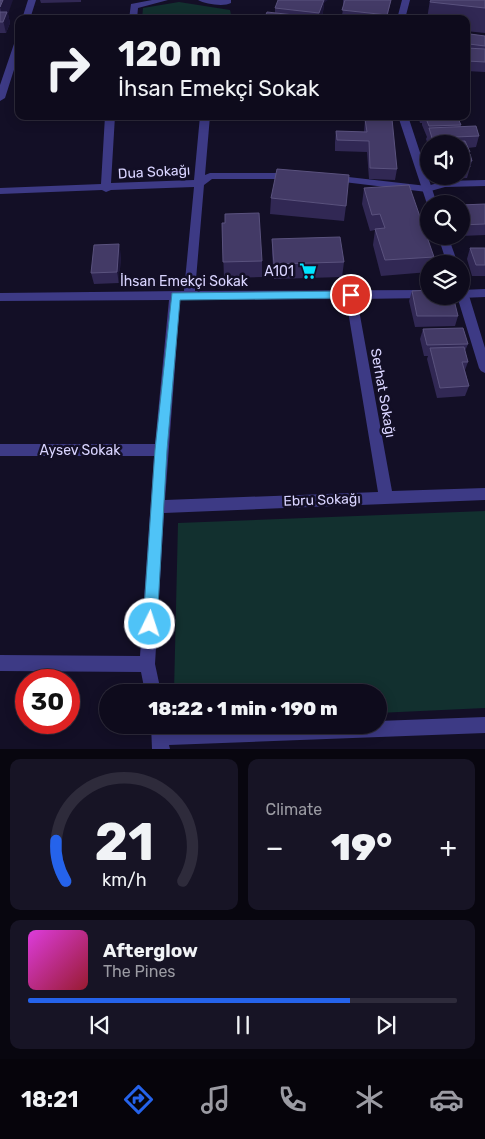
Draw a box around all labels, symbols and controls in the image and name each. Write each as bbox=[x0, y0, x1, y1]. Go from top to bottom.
text: 120 m bbox=[118, 33, 221, 75]
icon: right bbox=[35, 35, 100, 100]
text: İhsan Emekçi Sokak bbox=[118, 75, 319, 102]
map controls bbox=[420, 135, 470, 305]
button: sound bbox=[420, 135, 470, 185]
street label: Dua Sokağı bbox=[117, 162, 191, 182]
button: search bbox=[420, 195, 470, 245]
button: layers bbox=[420, 255, 470, 305]
supermarket icon: A101 bbox=[298, 261, 318, 281]
place label: A101 bbox=[264, 263, 294, 280]
street label: İhsan Emekçi Sokak bbox=[120, 273, 249, 290]
pin bbox=[330, 274, 372, 316]
icon: arrive bbox=[337, 281, 365, 309]
street label: Serhat Sokağı bbox=[367, 347, 399, 439]
street label: Aysev Sokak bbox=[40, 442, 121, 459]
street label: Ebru Sokağı bbox=[283, 490, 361, 510]
position arrow bbox=[123, 597, 175, 649]
speed limit sign: 30 bbox=[15, 669, 80, 734]
text: 18:22 · 1 min · 190 m bbox=[148, 697, 338, 720]
text: Climate bbox=[266, 800, 322, 819]
text: 21 bbox=[94, 811, 154, 873]
text: 19° bbox=[331, 824, 392, 870]
text: − bbox=[266, 831, 284, 864]
text: + bbox=[440, 831, 457, 864]
text: km/h bbox=[101, 869, 146, 890]
text: Afterglow bbox=[103, 939, 198, 962]
text: The Pines bbox=[103, 962, 176, 981]
icon: previous bbox=[86, 1011, 114, 1039]
icon: pause bbox=[229, 1011, 257, 1039]
icon: next bbox=[372, 1011, 400, 1039]
icon: directions bbox=[121, 1082, 156, 1117]
icon: music bbox=[198, 1082, 233, 1117]
icon: phone bbox=[275, 1082, 310, 1117]
icon: climate bbox=[352, 1082, 387, 1117]
icon: car bbox=[429, 1082, 464, 1117]
text: 18:21 bbox=[21, 1086, 79, 1113]

